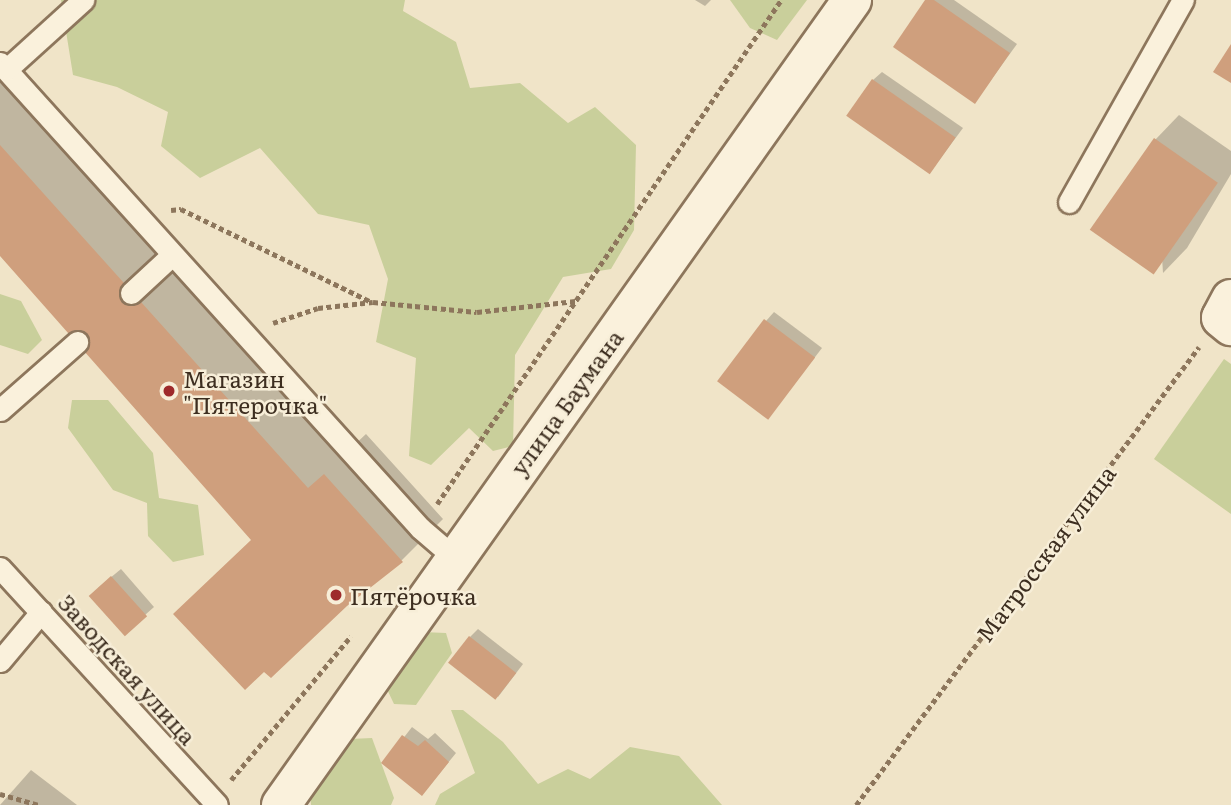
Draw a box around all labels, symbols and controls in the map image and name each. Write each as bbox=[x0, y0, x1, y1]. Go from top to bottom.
street label: улица Баумана bbox=[504, 324, 628, 480]
place label: Магазин "Пятерочка" bbox=[183, 364, 327, 418]
marker: Магазин "Пятерочка" bbox=[161, 383, 177, 399]
street label: Матросская улица bbox=[970, 459, 1120, 647]
place label: Пятёрочка bbox=[350, 581, 477, 609]
marker: Пятёрочка bbox=[328, 587, 344, 603]
street label: Заводская улица bbox=[53, 588, 203, 750]

